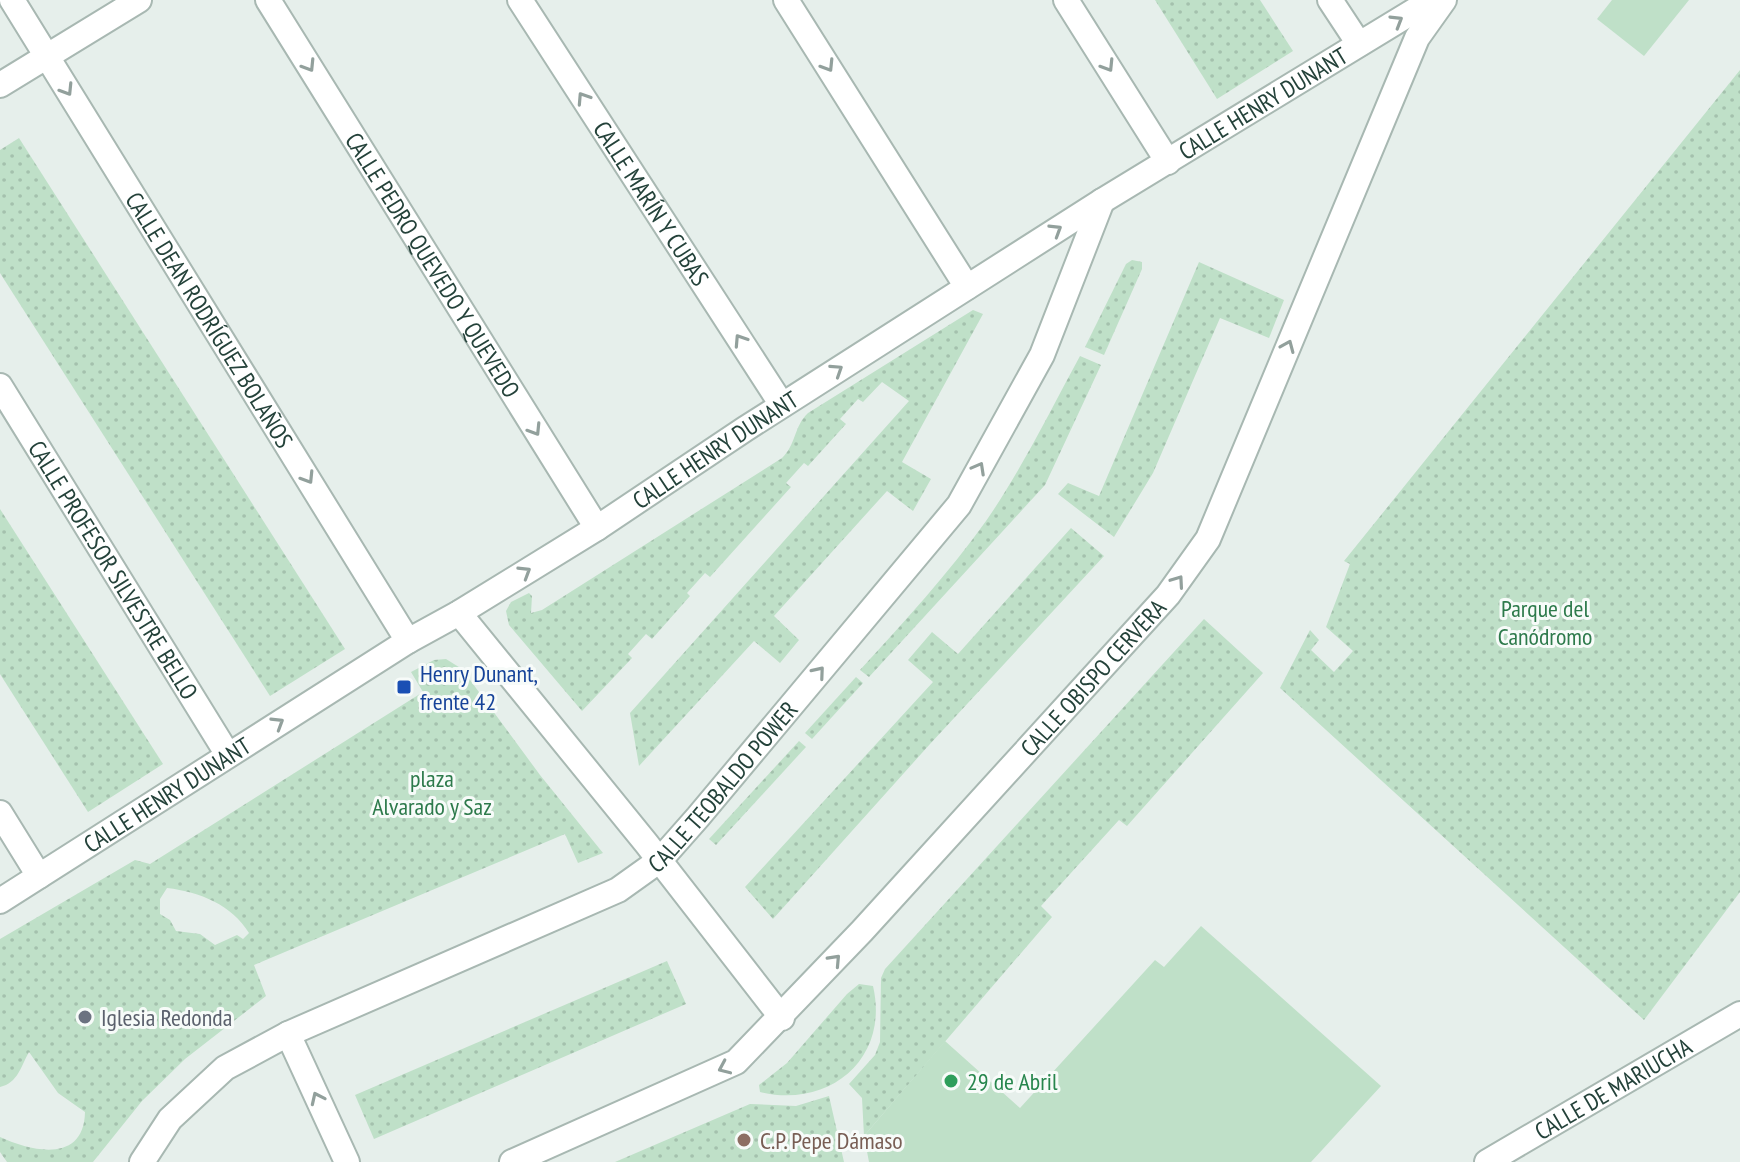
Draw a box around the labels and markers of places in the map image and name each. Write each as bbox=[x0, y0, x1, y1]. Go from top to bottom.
place label: Henry Dunant, frente 42 bbox=[420, 658, 538, 717]
marker: Henry Dunant, frente 42 bbox=[395, 678, 413, 696]
place label: Iglesia Redonda bbox=[101, 1002, 232, 1033]
marker: Iglesia Redonda bbox=[76, 1008, 94, 1026]
place label: 29 de Abril bbox=[967, 1066, 1058, 1097]
marker: 29 de Abril bbox=[942, 1072, 960, 1090]
place label: C.P. Pepe Dámaso bbox=[760, 1125, 903, 1156]
marker: C.P. Pepe Dámaso bbox=[735, 1131, 753, 1149]

